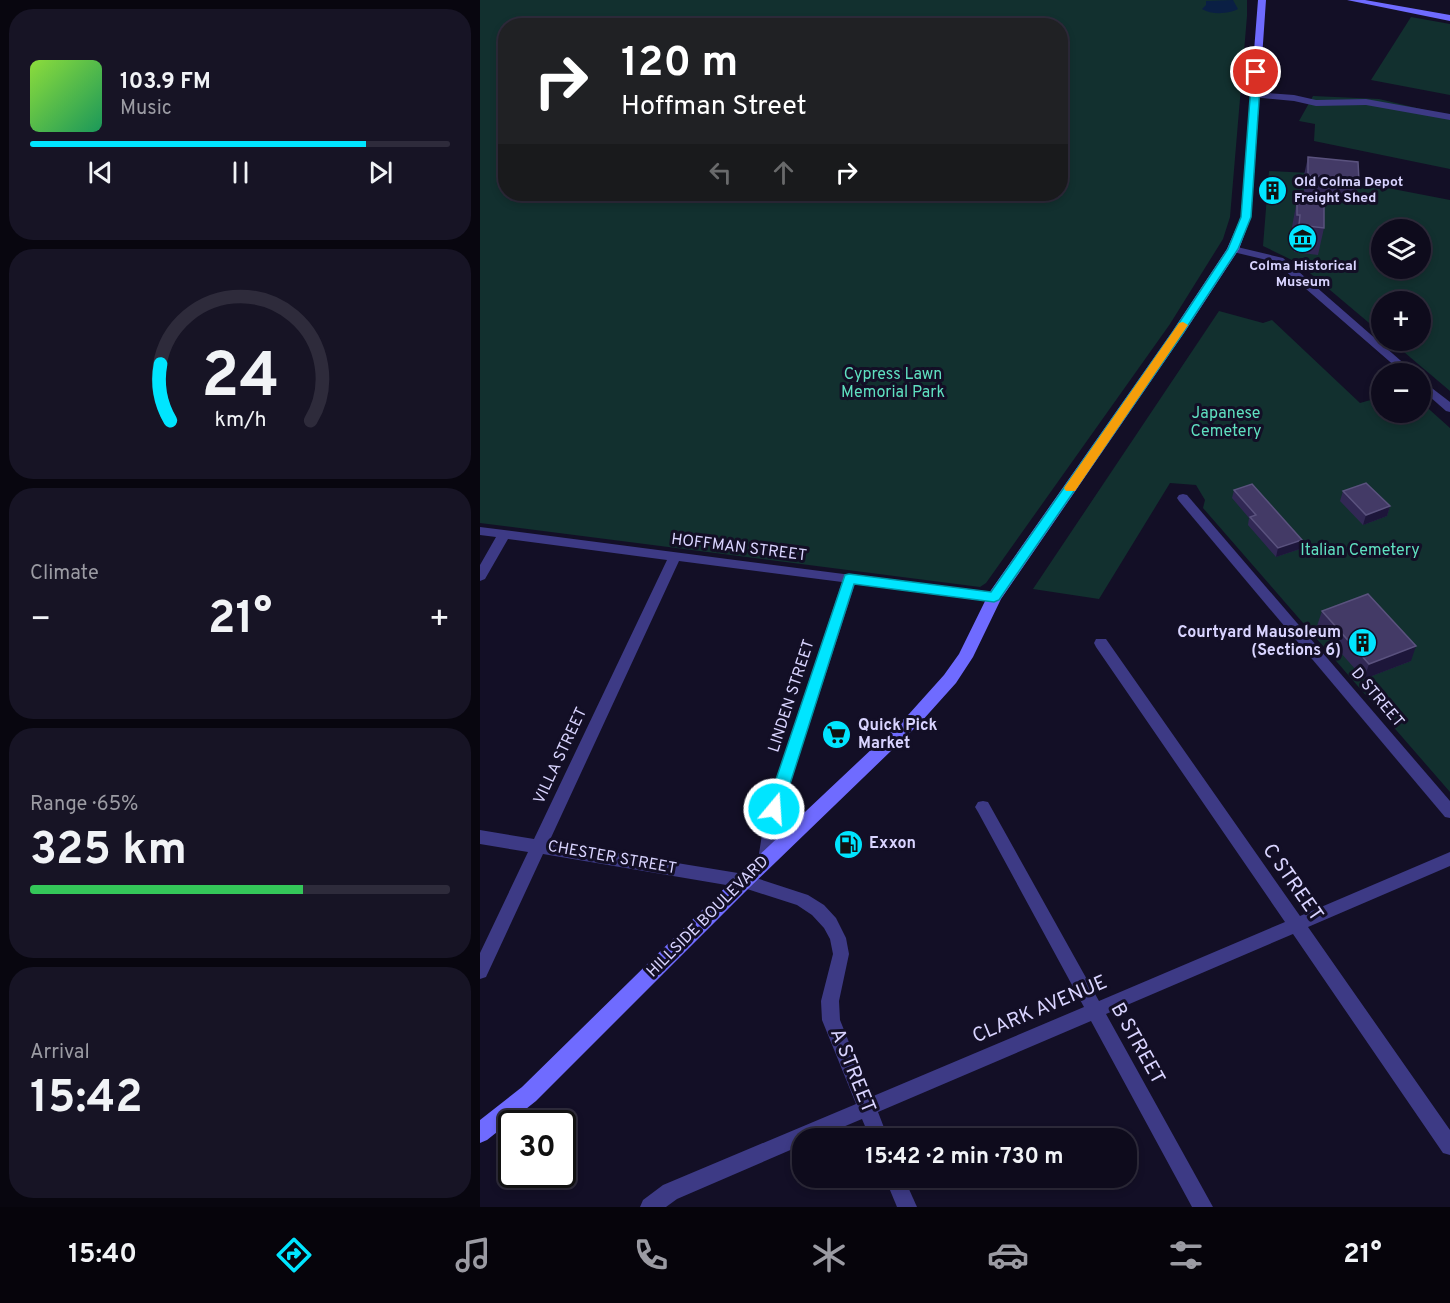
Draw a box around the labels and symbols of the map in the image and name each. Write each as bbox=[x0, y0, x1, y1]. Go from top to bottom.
pin bbox=[1230, 46, 1281, 97]
building icon: Old Colma Depot Freight Shed bbox=[1257, 174, 1289, 206]
place label: Old Colma Depot Freight Shed bbox=[1294, 174, 1403, 207]
museum icon: Colma Historical Museum bbox=[1287, 223, 1319, 255]
place label: Colma Historical Museum bbox=[1249, 258, 1357, 291]
park label: Cypress Lawn Memorial Park bbox=[841, 365, 945, 403]
park label: Japanese Cemetery bbox=[1191, 404, 1261, 442]
street label: HOFFMAN STREET bbox=[670, 530, 808, 566]
park label: Italian Cemetery bbox=[1300, 541, 1420, 561]
place label: Courtyard Mausoleum (Sections 6) bbox=[1177, 623, 1341, 661]
building icon: Courtyard Mausoleum (Sections 6) bbox=[1346, 626, 1378, 658]
street label: LINDEN STREET bbox=[764, 637, 820, 755]
street label: D STREET bbox=[1346, 664, 1408, 732]
street label: VILLA STREET bbox=[530, 704, 592, 808]
place label: Quick Pick Market bbox=[858, 716, 938, 754]
supermarket icon: Quick Pick Market bbox=[821, 719, 853, 751]
position arrow bbox=[742, 777, 806, 841]
fuel station icon: Exxon bbox=[832, 828, 864, 860]
place label: Exxon bbox=[869, 834, 916, 854]
street label: CHESTER STREET bbox=[546, 837, 678, 879]
street label: C STREET bbox=[1256, 839, 1328, 927]
street label: HILLSIDE BOULEVARD bbox=[643, 852, 773, 982]
street label: CLARK AVENUE bbox=[969, 970, 1111, 1050]
street label: B STREET bbox=[1104, 998, 1170, 1090]
street label: A STREET bbox=[823, 1025, 881, 1117]
speed limit sign: 30 bbox=[498, 1110, 576, 1188]

